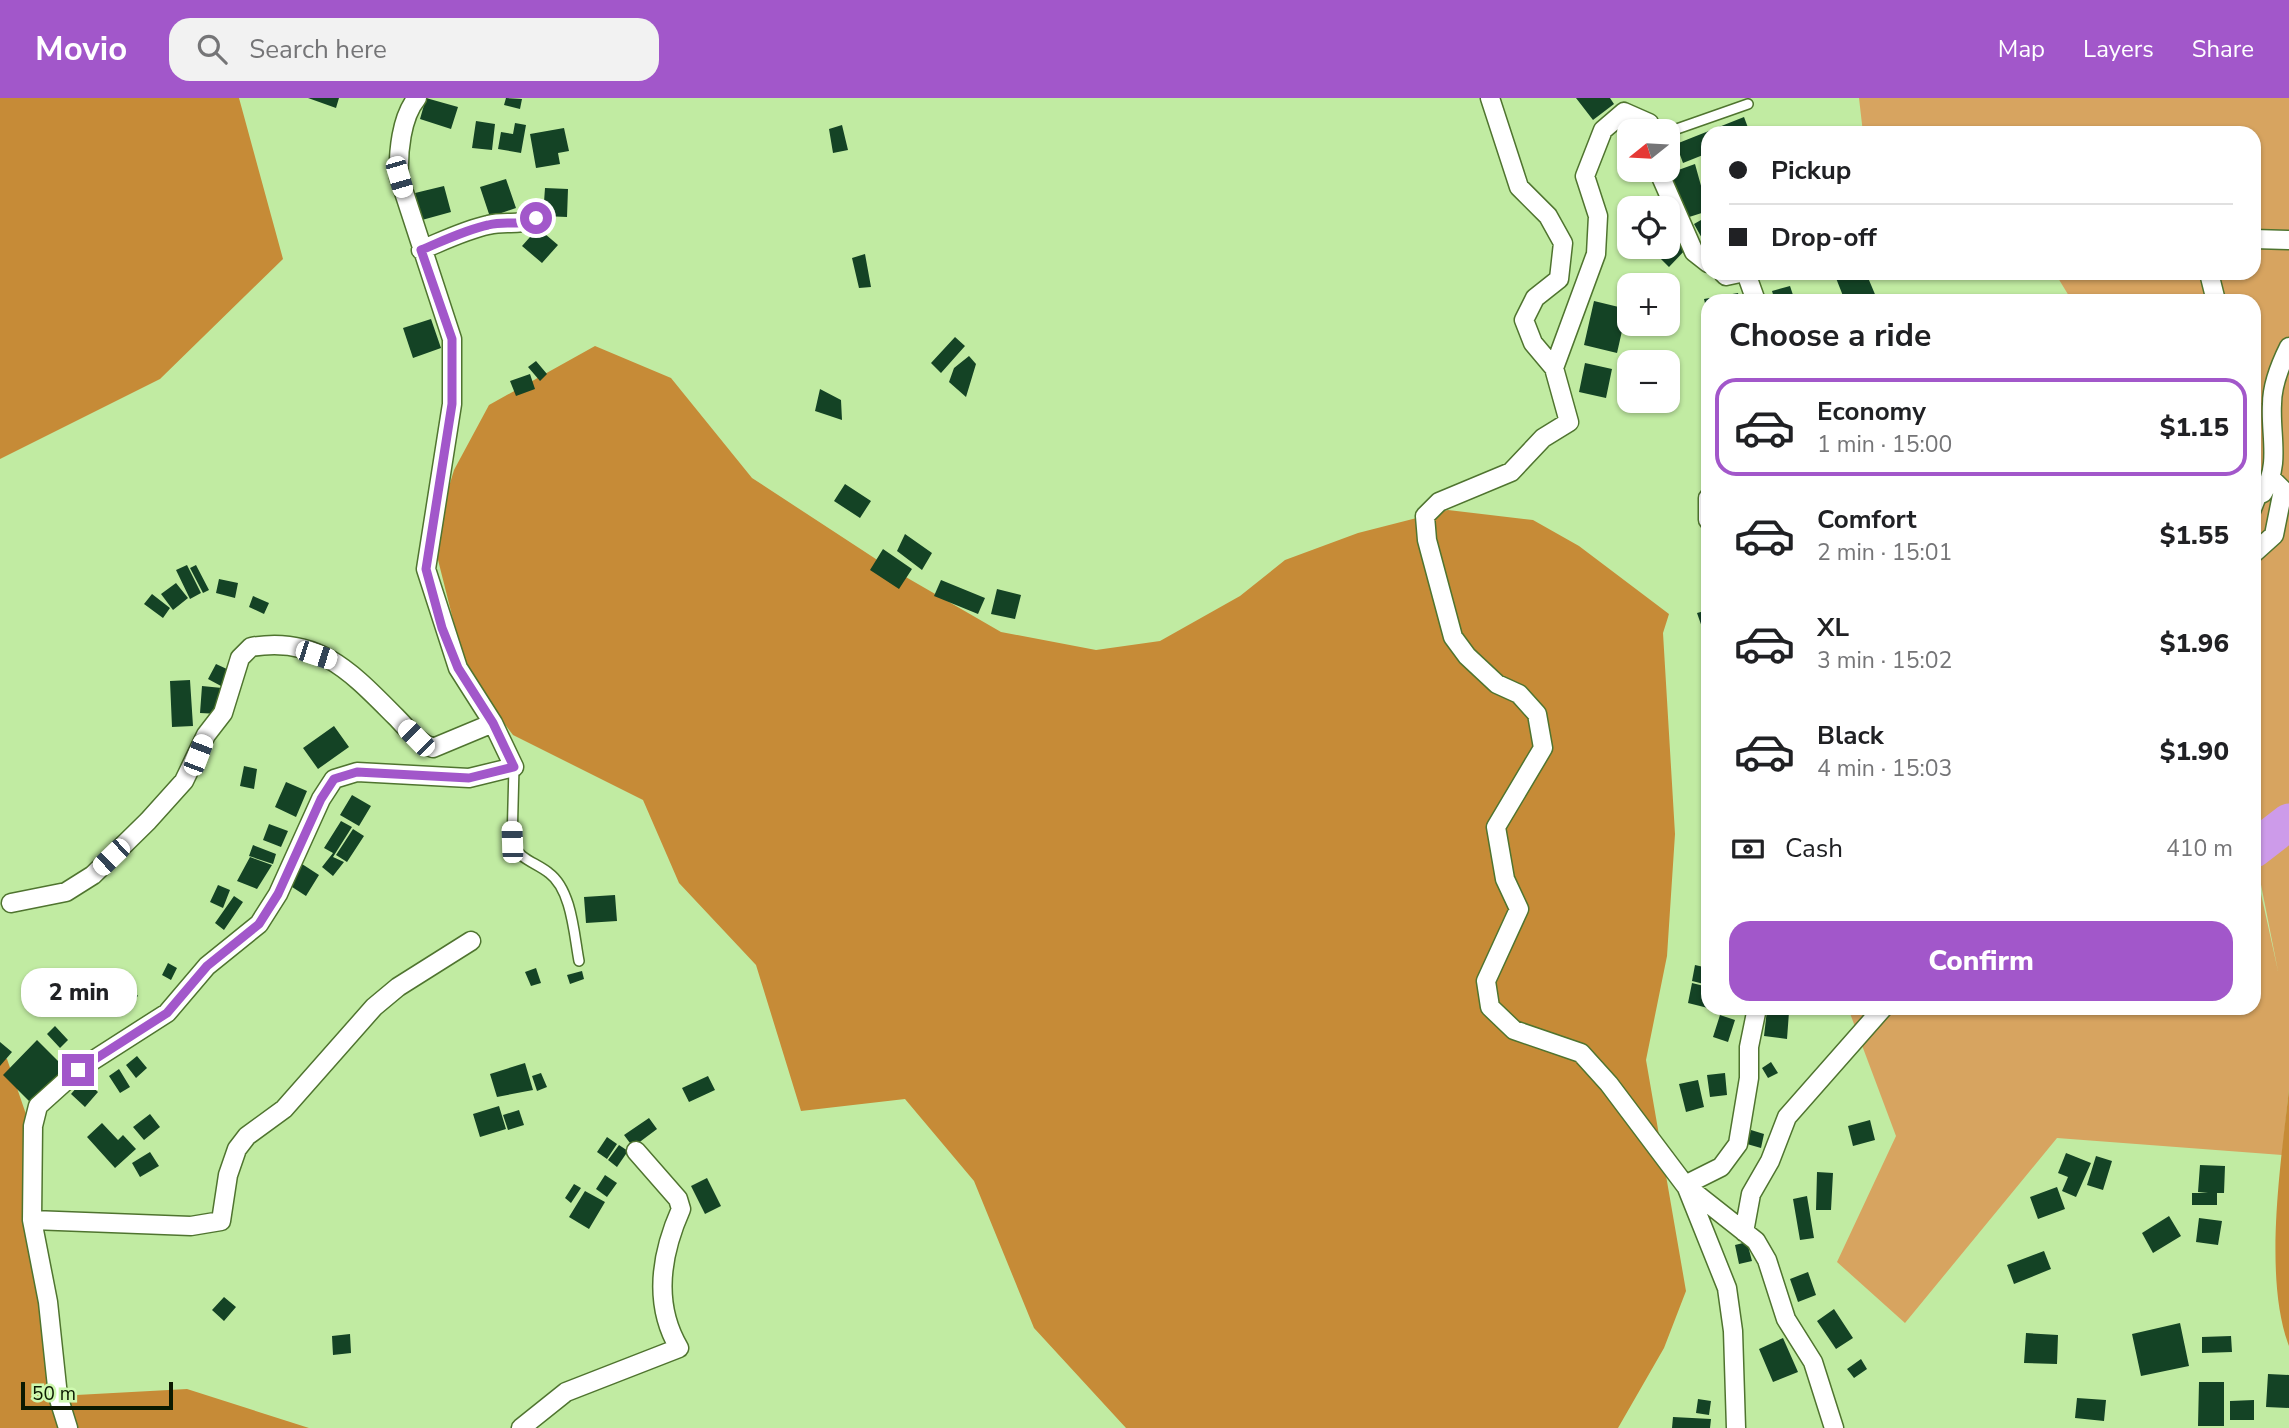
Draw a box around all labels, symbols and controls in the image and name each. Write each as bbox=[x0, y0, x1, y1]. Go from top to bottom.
search box bbox=[169, 18, 659, 81]
text: Movio bbox=[35, 27, 127, 72]
icon: search bbox=[193, 30, 231, 68]
text: Search here bbox=[249, 32, 387, 67]
text: Map bbox=[1998, 33, 2045, 65]
text: Layers bbox=[2083, 33, 2154, 65]
text: Share bbox=[2192, 33, 2254, 65]
north arrow bbox=[1617, 119, 1680, 182]
map controls bbox=[1617, 119, 1680, 413]
text: Pickup bbox=[1771, 153, 1851, 188]
car bbox=[384, 154, 415, 200]
button: locate bbox=[1617, 196, 1680, 259]
route start bbox=[520, 202, 552, 234]
text: Drop-off bbox=[1771, 220, 1877, 255]
button: + bbox=[1617, 273, 1680, 336]
text: Choose a ride bbox=[1729, 314, 1931, 357]
button: − bbox=[1617, 350, 1680, 413]
text: Economy bbox=[1817, 394, 1926, 429]
icon: car bbox=[1733, 396, 1796, 459]
text: $1.15 bbox=[2160, 410, 2229, 445]
text: 1 min · 15:00 bbox=[1817, 429, 1952, 460]
text: Comfort bbox=[1817, 502, 1917, 537]
icon: car bbox=[1733, 504, 1796, 567]
text: $1.55 bbox=[2160, 518, 2229, 553]
text: 2 min · 15:01 bbox=[1817, 537, 1952, 568]
text: XL bbox=[1817, 610, 1849, 645]
icon: car bbox=[1733, 612, 1796, 675]
text: $1.96 bbox=[2160, 626, 2229, 661]
car bbox=[293, 639, 340, 671]
text: 3 min · 15:02 bbox=[1817, 645, 1952, 676]
car bbox=[394, 716, 439, 760]
text: Black bbox=[1817, 718, 1884, 753]
icon: car bbox=[1733, 720, 1796, 783]
car bbox=[181, 732, 216, 778]
text: $1.90 bbox=[2160, 734, 2229, 769]
text: 4 min · 15:03 bbox=[1817, 753, 1952, 784]
car bbox=[501, 821, 524, 863]
icon: cash bbox=[1729, 830, 1767, 868]
text: Cash bbox=[1785, 831, 1843, 866]
text: 410 m bbox=[2166, 833, 2233, 864]
car bbox=[89, 835, 134, 879]
button: Confirm bbox=[1729, 921, 2233, 1001]
callout: 2 min bbox=[20, 968, 136, 1018]
text: 2 min bbox=[49, 977, 109, 1008]
route end bbox=[62, 1054, 94, 1086]
scale bar bbox=[21, 1379, 173, 1411]
text: 50 m bbox=[32, 1381, 76, 1407]

